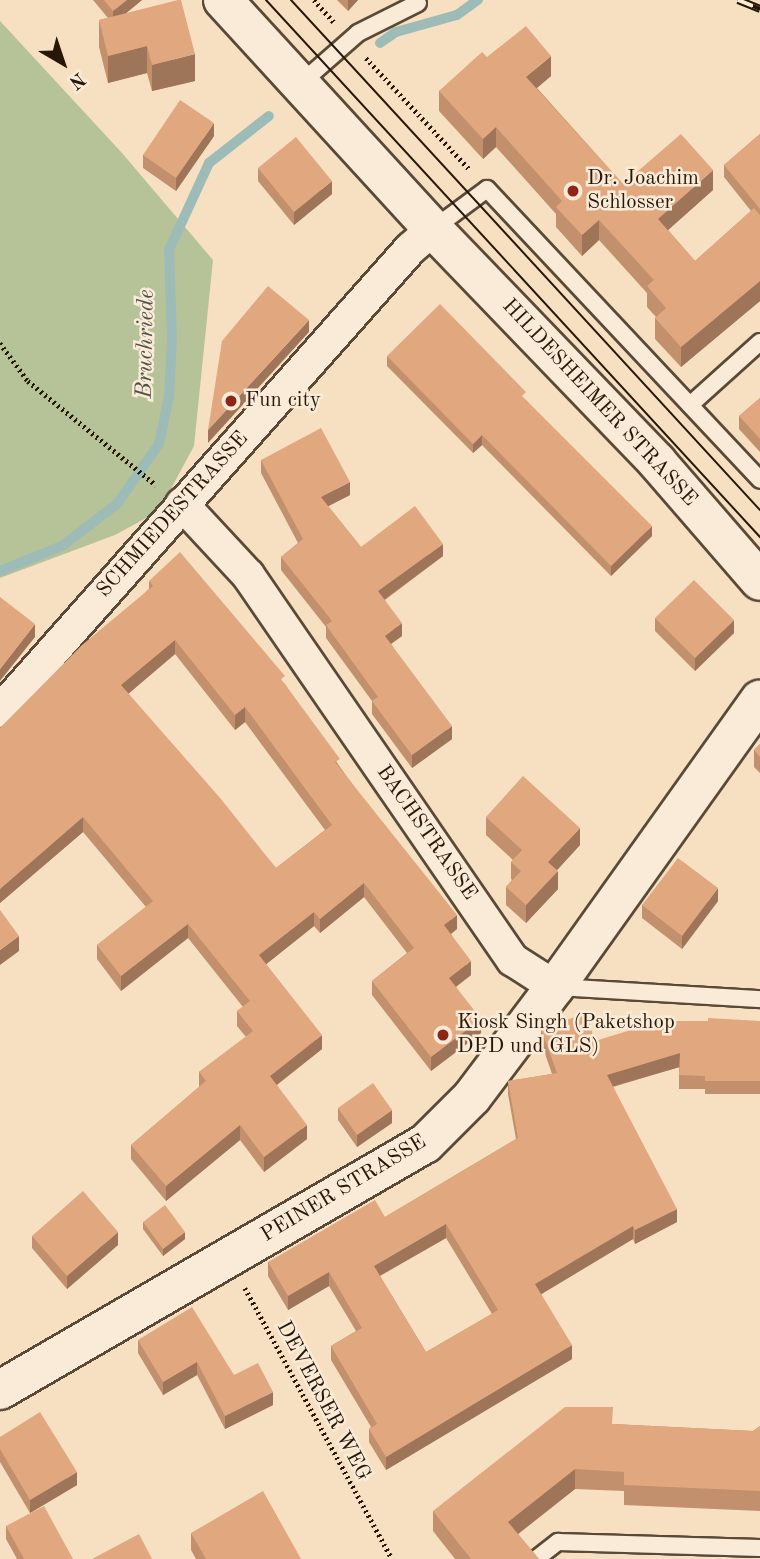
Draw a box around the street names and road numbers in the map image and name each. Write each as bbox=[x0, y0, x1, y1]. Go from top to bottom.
street label: HILDESHEIMER STRASSE bbox=[496, 294, 702, 512]
street label: SCHMIEDESTRASSE bbox=[92, 427, 254, 603]
street label: BACHSTRASSE bbox=[370, 761, 482, 905]
street label: PEINER STRASSE bbox=[257, 1130, 431, 1248]
street label: DEVERSER WEG bbox=[270, 1317, 376, 1485]

